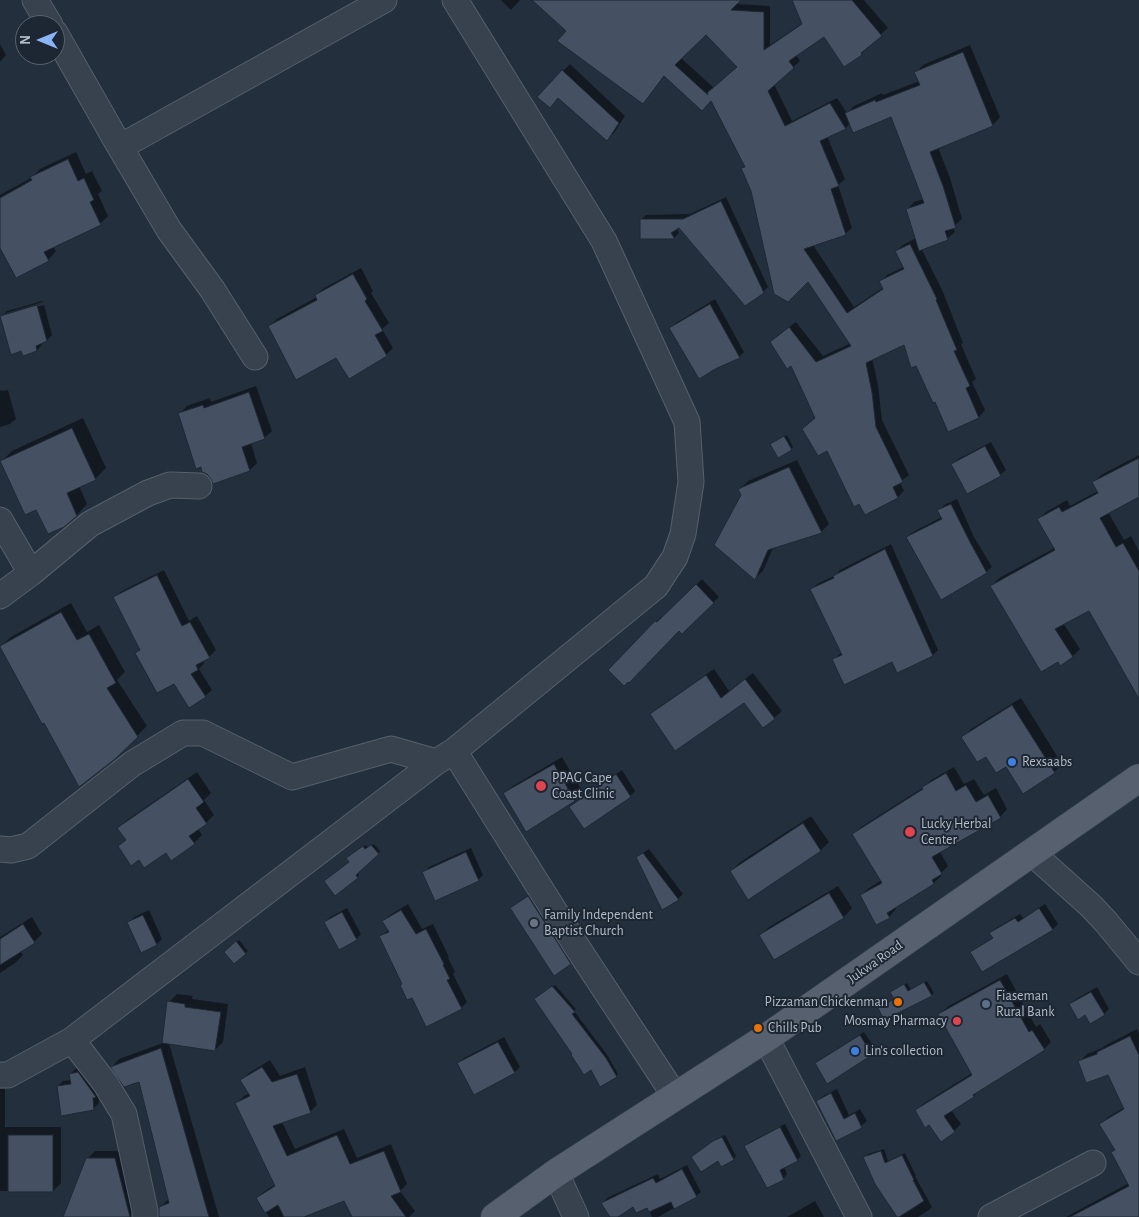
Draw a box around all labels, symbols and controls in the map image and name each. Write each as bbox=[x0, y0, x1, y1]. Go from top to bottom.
north arrow bbox=[15, 15, 65, 65]
text: N bbox=[19, 35, 33, 45]
place label: Rexsaabs bbox=[1022, 754, 1072, 770]
marker: Rexsaabs bbox=[1006, 756, 1018, 768]
place label: PPAG Cape Coast Clinic bbox=[552, 770, 614, 802]
marker: PPAG Cape Coast Clinic bbox=[534, 779, 548, 793]
place label: Lucky Herbal Center bbox=[921, 816, 991, 849]
marker: Lucky Herbal Center bbox=[903, 825, 917, 839]
place label: Family Independent Baptist Church bbox=[544, 907, 653, 940]
marker: Family Independent Baptist Church bbox=[528, 917, 540, 929]
street label: Jukwa Road bbox=[844, 937, 906, 987]
place label: Fiaseman Rural Bank bbox=[996, 988, 1055, 1020]
place label: Pizzaman Chickenman bbox=[765, 994, 888, 1010]
marker: Pizzaman Chickenman bbox=[892, 996, 904, 1008]
marker: Fiaseman Rural Bank bbox=[980, 998, 992, 1010]
place label: Mosmay Pharmacy bbox=[844, 1013, 947, 1029]
marker: Mosmay Pharmacy bbox=[951, 1015, 963, 1027]
place label: Chills Pub bbox=[768, 1020, 822, 1036]
marker: Chills Pub bbox=[752, 1022, 764, 1034]
place label: Lin's collection bbox=[865, 1043, 943, 1059]
marker: Lin's collection bbox=[849, 1045, 861, 1057]

